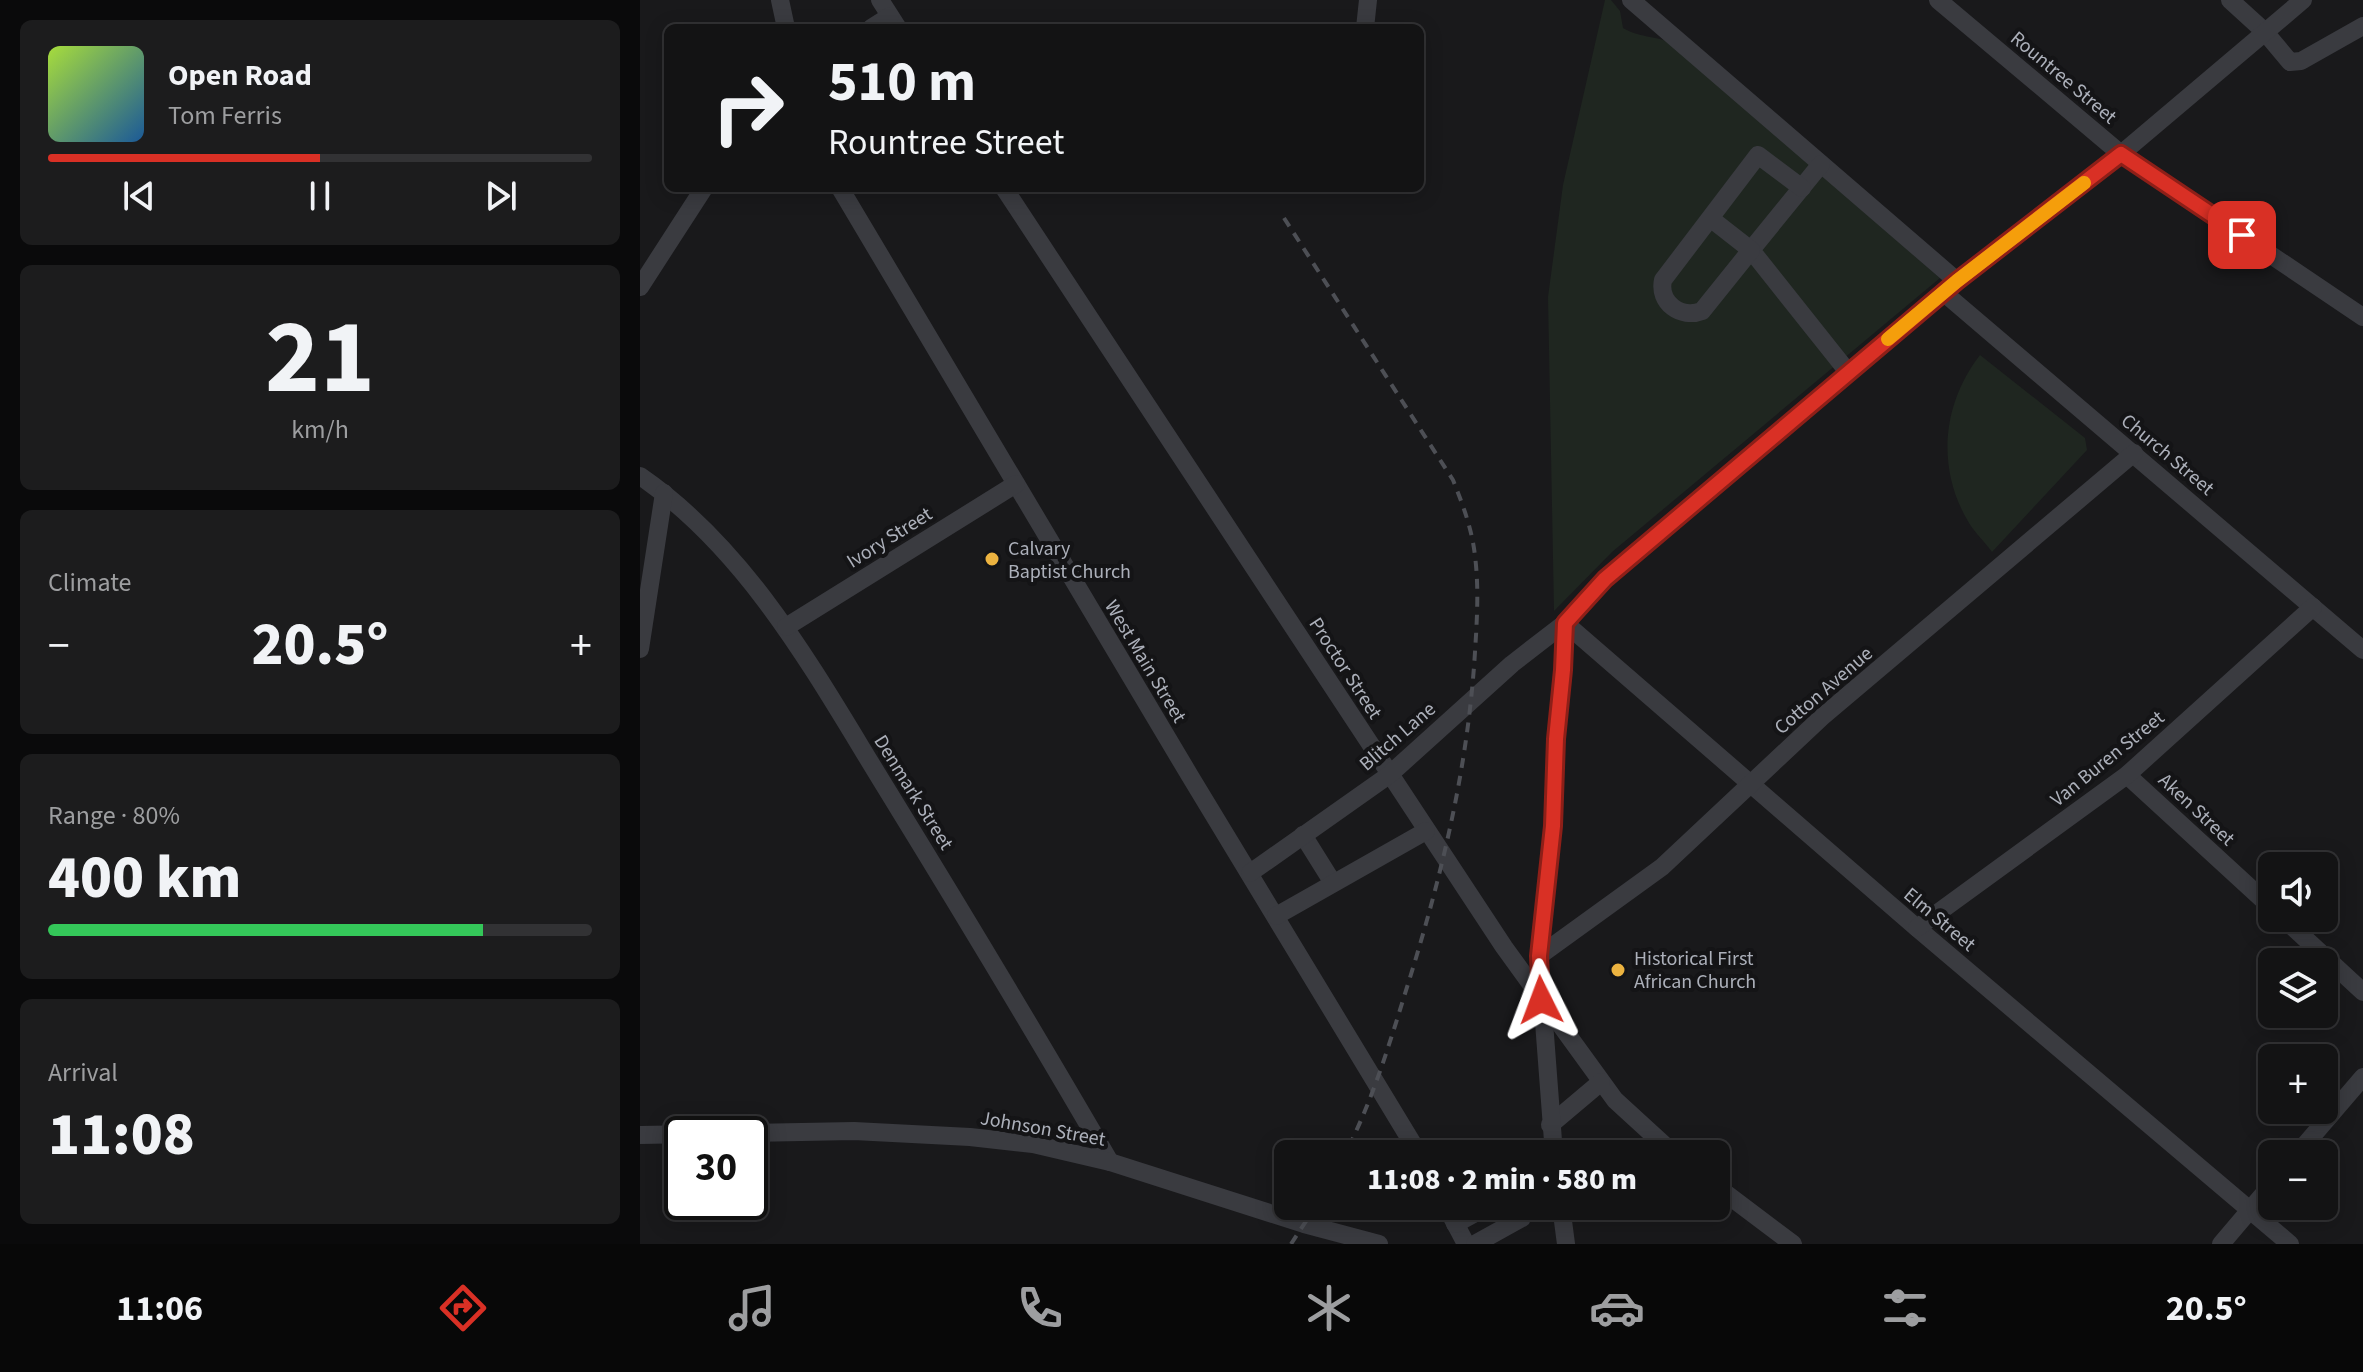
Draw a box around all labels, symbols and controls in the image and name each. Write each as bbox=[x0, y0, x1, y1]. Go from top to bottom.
street label: Rountree Street bbox=[2004, 25, 2123, 131]
text: 510 m bbox=[828, 43, 976, 122]
text: Open Road bbox=[168, 54, 312, 97]
icon: right bbox=[696, 56, 800, 160]
text: Tom Ferris bbox=[168, 97, 282, 134]
text: Rountree Street bbox=[828, 117, 1064, 168]
icon: previous bbox=[117, 174, 161, 218]
icon: pause bbox=[298, 174, 342, 218]
icon: next bbox=[479, 174, 523, 218]
pin bbox=[2208, 201, 2276, 269]
icon: arrive bbox=[2220, 213, 2264, 257]
text: 21 bbox=[265, 285, 375, 433]
street label: Church Street bbox=[2115, 407, 2220, 502]
text: km/h bbox=[291, 411, 349, 448]
street label: Ivory Street bbox=[841, 500, 938, 575]
place label: Calvary Baptist Church bbox=[1008, 535, 1131, 586]
marker: Calvary Baptist Church bbox=[983, 550, 1001, 568]
text: Climate bbox=[48, 564, 132, 601]
street label: West Main Street bbox=[1097, 595, 1193, 728]
text: 20.5° bbox=[252, 603, 388, 688]
street label: Proctor Street bbox=[1302, 612, 1389, 725]
text: − bbox=[48, 615, 70, 678]
text: + bbox=[570, 615, 592, 678]
street label: Cotton Avenue bbox=[1768, 640, 1879, 741]
street label: Blitch Lane bbox=[1353, 696, 1442, 778]
street label: Van Buren Street bbox=[2045, 704, 2171, 813]
street label: Denmark Street bbox=[867, 730, 960, 856]
street label: Aken Street bbox=[2152, 767, 2241, 853]
text: Range · 80% bbox=[48, 797, 180, 834]
text: 400 km bbox=[48, 836, 241, 921]
map controls bbox=[2258, 852, 2338, 1220]
button: sound bbox=[2258, 852, 2338, 932]
street label: Elm Street bbox=[1897, 881, 1982, 958]
place label: Historical First African Church bbox=[1634, 945, 1756, 996]
button: layers bbox=[2258, 948, 2338, 1028]
position arrow bbox=[1499, 958, 1583, 1042]
marker: Historical First African Church bbox=[1609, 961, 1627, 979]
button: + bbox=[2258, 1044, 2338, 1124]
text: Arrival bbox=[48, 1054, 118, 1091]
text: 11:08 bbox=[48, 1093, 195, 1178]
street label: Johnson Street bbox=[978, 1104, 1108, 1154]
speed limit sign: 30 bbox=[664, 1116, 768, 1220]
button: − bbox=[2258, 1140, 2338, 1220]
text: 11:08 · 2 min · 580 m bbox=[1367, 1158, 1637, 1201]
icon: directions bbox=[435, 1280, 491, 1336]
icon: music bbox=[724, 1280, 780, 1336]
icon: phone bbox=[1012, 1280, 1068, 1336]
icon: climate bbox=[1301, 1280, 1357, 1336]
icon: car bbox=[1589, 1280, 1645, 1336]
icon: filters bbox=[1877, 1280, 1933, 1336]
text: 11:06 bbox=[116, 1283, 203, 1334]
text: 20.5° bbox=[2166, 1283, 2247, 1334]

